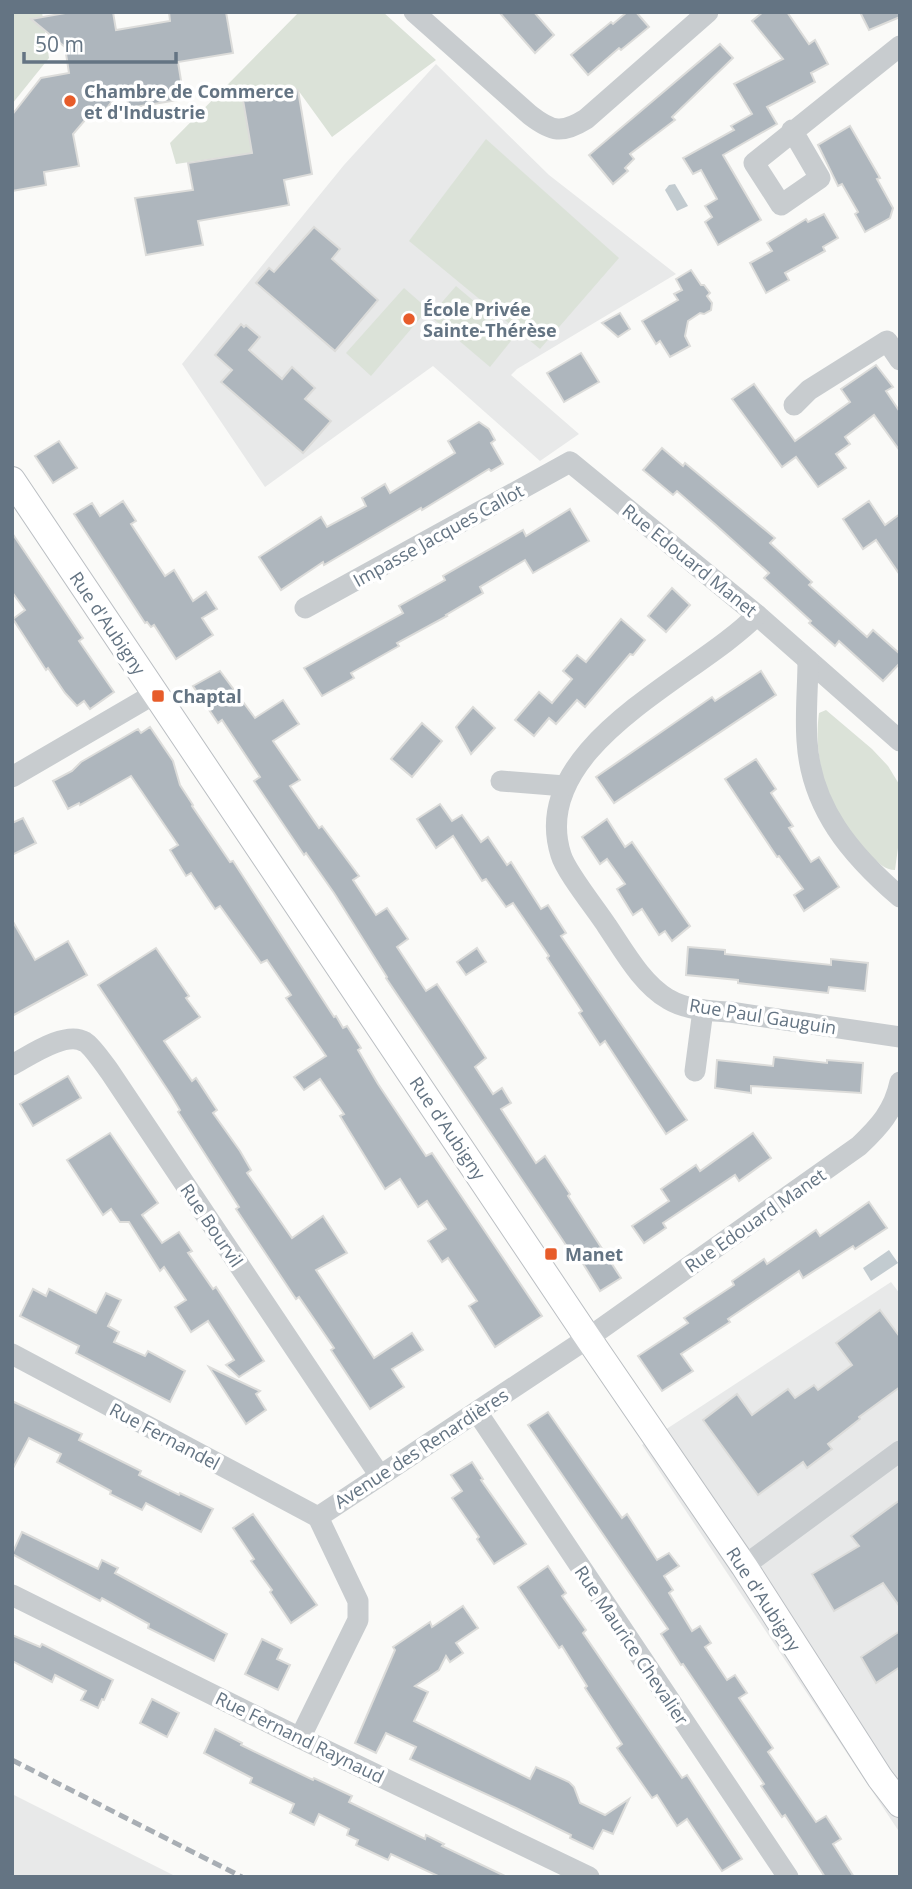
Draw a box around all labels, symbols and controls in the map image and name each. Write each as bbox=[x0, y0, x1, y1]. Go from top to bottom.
scale bar bbox=[24, 21, 177, 65]
text: 50 m bbox=[35, 30, 84, 58]
place label: Chambre de Commerce et d'Industrie bbox=[84, 79, 294, 124]
marker: Chambre de Commerce et d'Industrie bbox=[62, 93, 78, 109]
place label: École Privée Sainte-Thérèse bbox=[423, 297, 557, 342]
marker: École Privée Sainte-Thérèse bbox=[401, 311, 417, 327]
street label: Impasse Jacques Callot bbox=[349, 478, 527, 592]
street label: Rue Edouard Manet bbox=[618, 498, 762, 622]
street label: Rue d'Aubigny bbox=[65, 567, 152, 680]
place label: Chaptal bbox=[172, 684, 242, 708]
marker: Chaptal bbox=[150, 688, 166, 704]
street label: Rue Paul Gauguin bbox=[688, 993, 838, 1039]
street label: Rue d'Aubigny bbox=[405, 1072, 492, 1185]
street label: Rue Edouard Manet bbox=[680, 1162, 830, 1278]
street label: Rue Bourvil bbox=[175, 1179, 249, 1271]
place label: Manet bbox=[565, 1242, 623, 1266]
marker: Manet bbox=[543, 1246, 559, 1262]
street label: Avenue des Renardières bbox=[329, 1383, 513, 1513]
street label: Rue Fernandel bbox=[106, 1397, 224, 1475]
street label: Rue d'Aubigny bbox=[721, 1542, 807, 1657]
street label: Rue Maurice Chevalier bbox=[570, 1561, 695, 1730]
street label: Rue Fernand Raynaud bbox=[212, 1686, 388, 1788]

